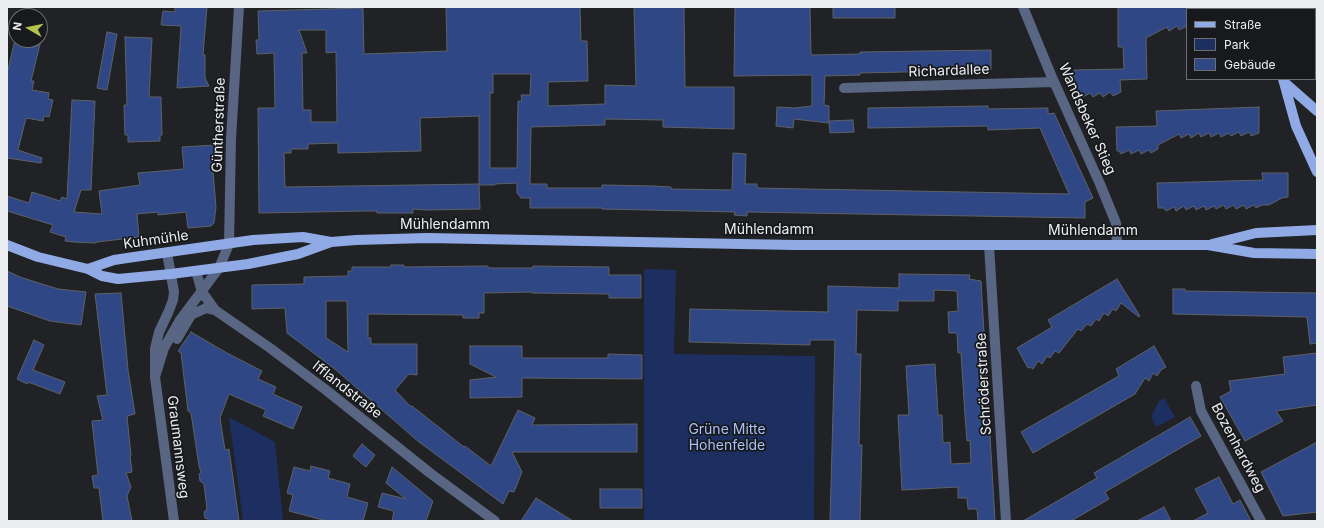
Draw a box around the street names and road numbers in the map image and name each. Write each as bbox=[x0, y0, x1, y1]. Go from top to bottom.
street label: Richardallee bbox=[908, 61, 990, 81]
street label: Wandsbeker Stieg bbox=[1055, 61, 1119, 177]
street label: Güntherstraße bbox=[209, 77, 229, 173]
street label: Mühlendamm bbox=[400, 217, 490, 233]
street label: Mühlendamm bbox=[724, 222, 814, 238]
street label: Mühlendamm bbox=[1048, 223, 1138, 239]
street label: Kuhmühle bbox=[122, 227, 190, 253]
street label: Schröderstraße bbox=[973, 332, 995, 436]
street label: Ifflandstraße bbox=[309, 358, 385, 422]
street label: Graumannsweg bbox=[163, 394, 193, 500]
street label: Bozenhardweg bbox=[1207, 400, 1269, 496]

